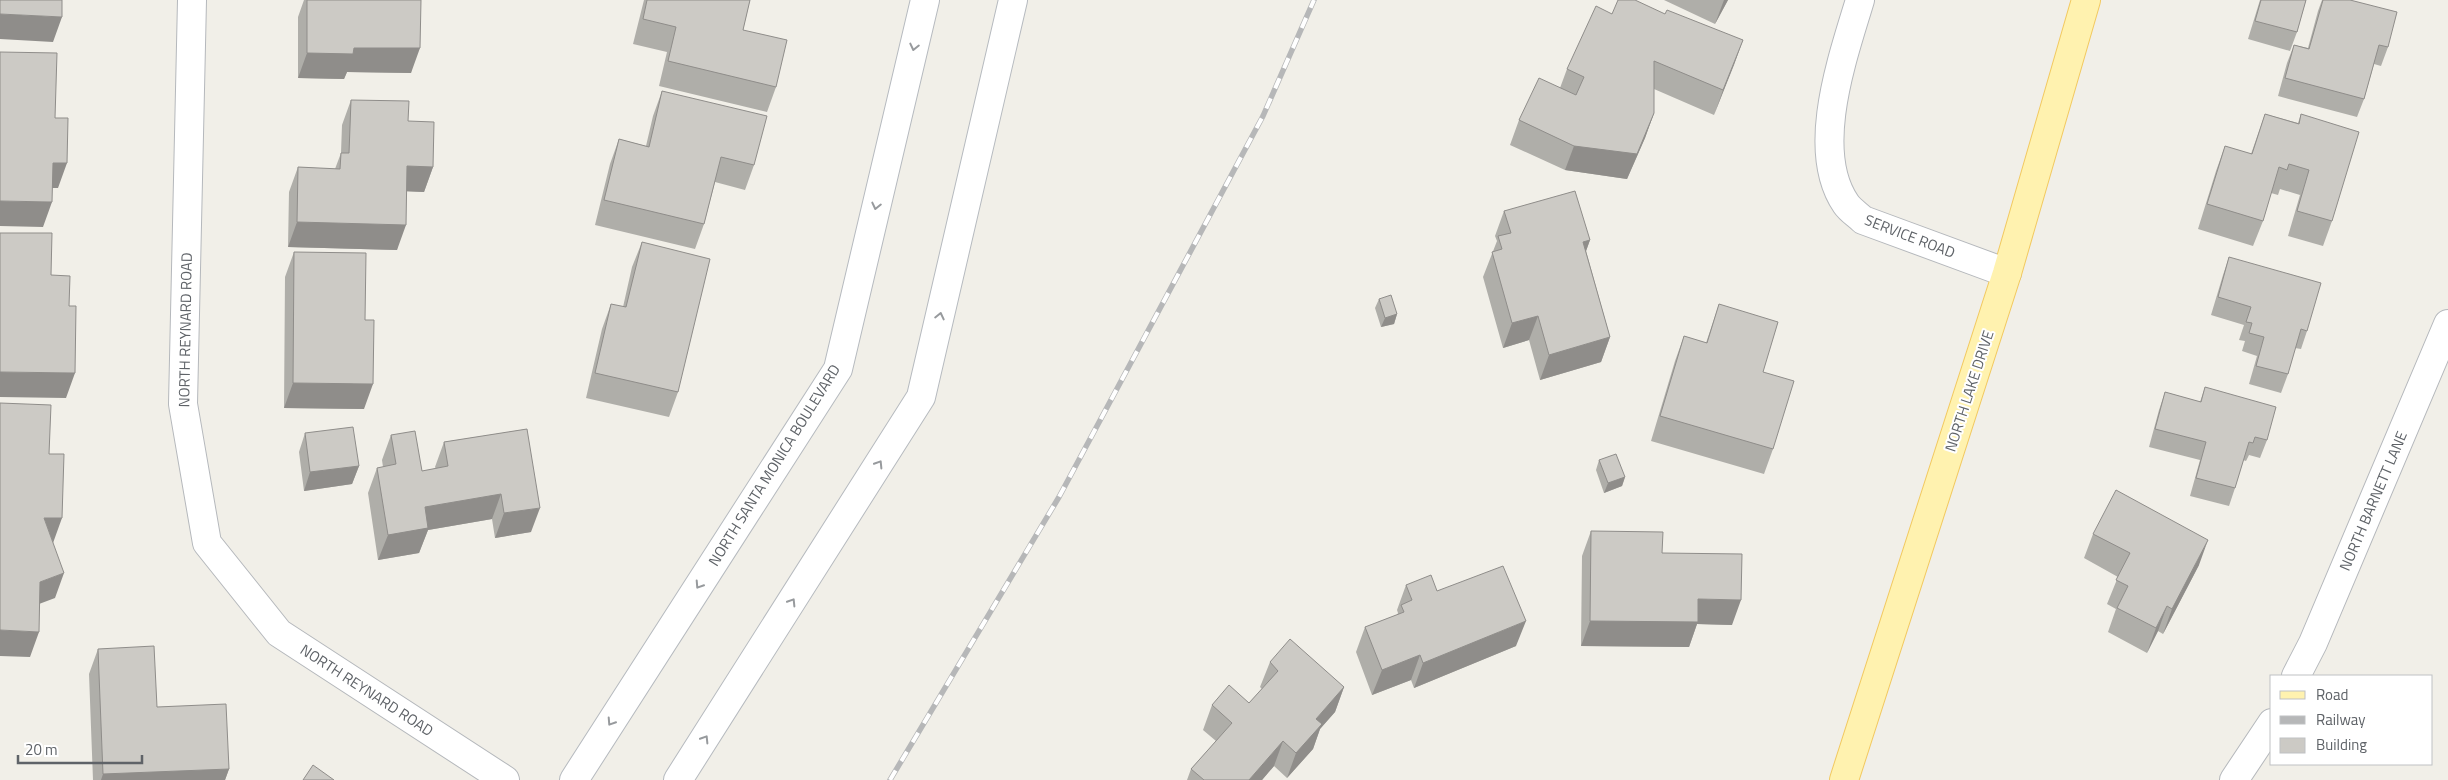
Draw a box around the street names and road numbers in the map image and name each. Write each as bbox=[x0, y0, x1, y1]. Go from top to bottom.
street label: SERVICE ROAD bbox=[1861, 208, 1959, 264]
street label: NORTH REYNARD ROAD bbox=[172, 252, 198, 408]
street label: NORTH LAKE DRIVE bbox=[1939, 327, 1999, 455]
street label: NORTH SANTA MONICA BOULEVARD bbox=[702, 360, 846, 570]
street label: NORTH BARNETT LANE bbox=[2333, 428, 2413, 574]
street label: NORTH REYNARD ROAD bbox=[296, 638, 438, 742]

